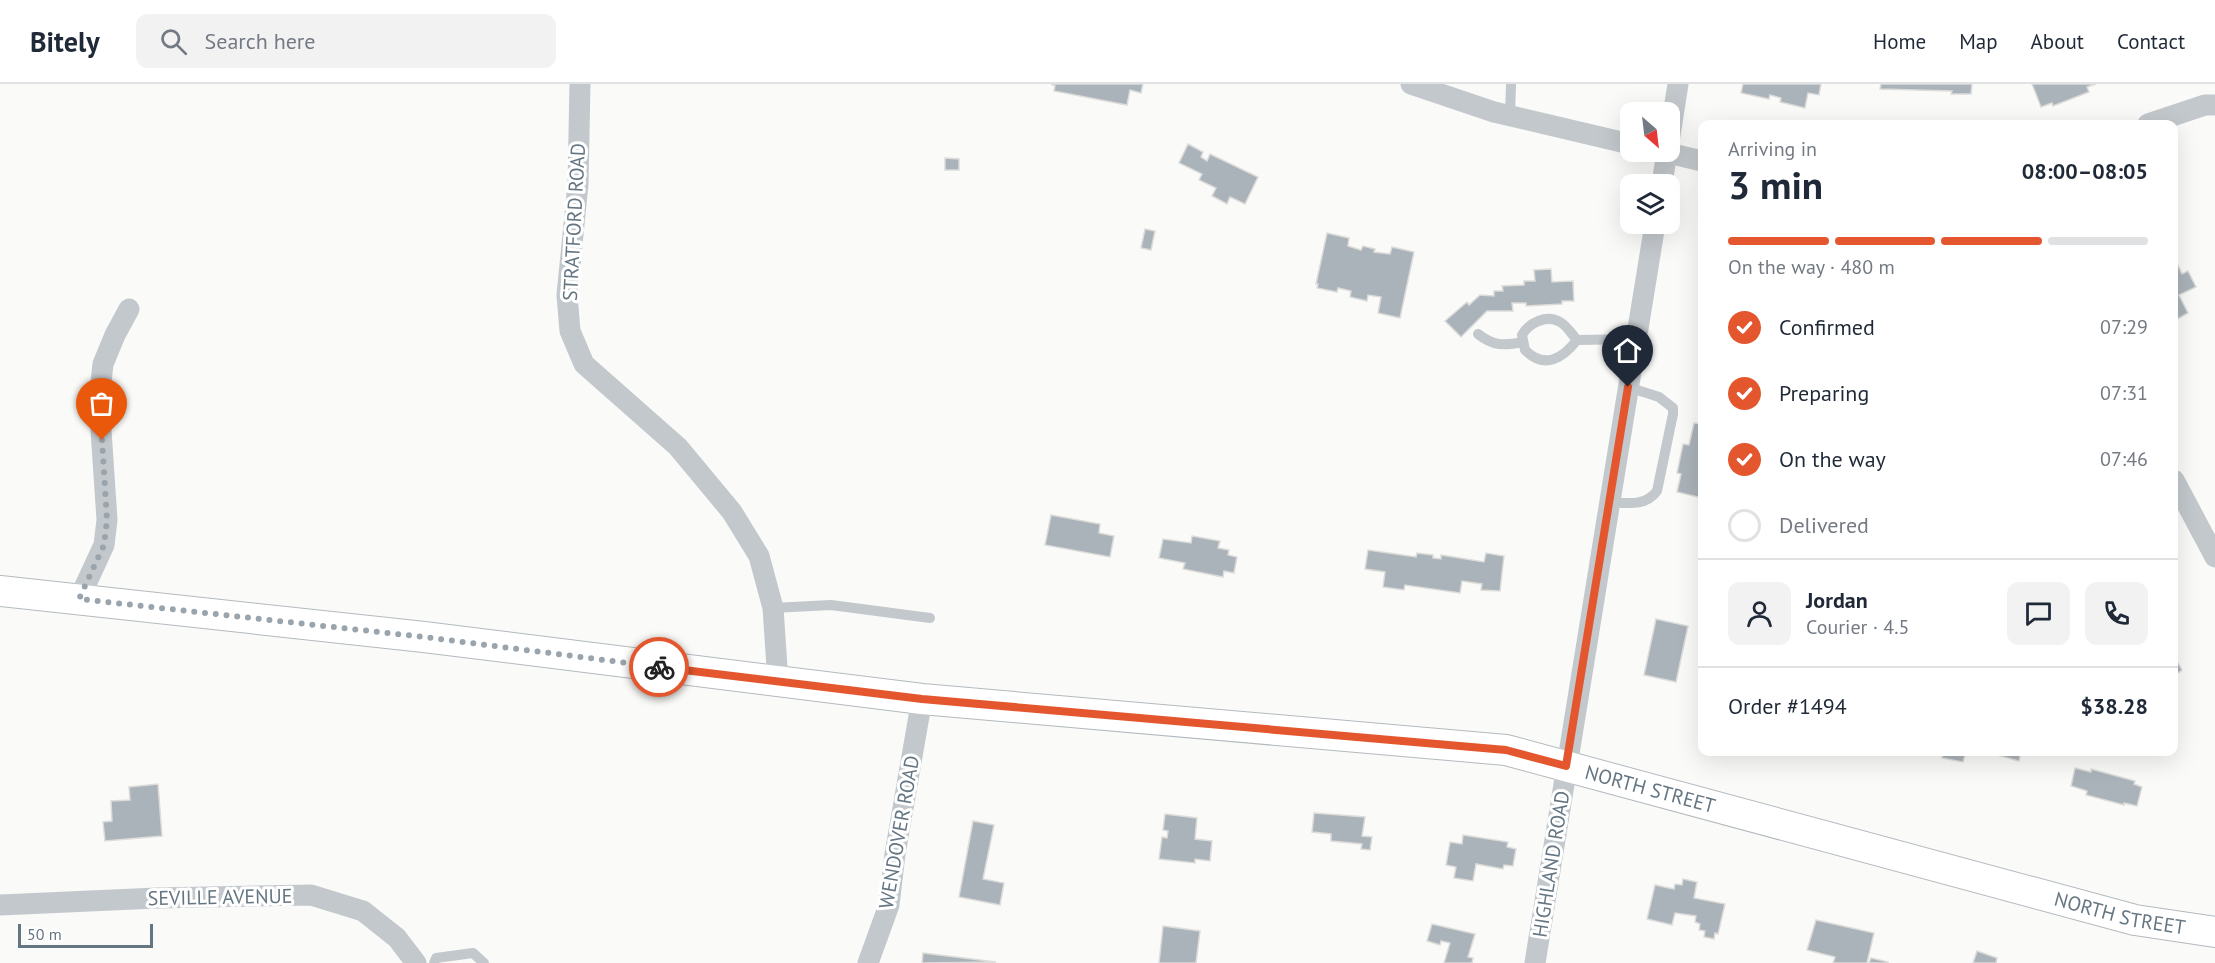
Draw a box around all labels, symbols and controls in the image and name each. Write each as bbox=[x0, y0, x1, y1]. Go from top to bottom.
search box bbox=[136, 14, 556, 68]
text: Bitely bbox=[30, 23, 100, 60]
icon: search bbox=[157, 25, 190, 58]
text: Search here bbox=[205, 27, 316, 55]
text: Home bbox=[1873, 28, 1926, 55]
text: Map bbox=[1959, 28, 1998, 55]
text: About bbox=[2031, 28, 2084, 55]
text: Contact bbox=[2117, 28, 2185, 55]
north arrow bbox=[1620, 102, 1680, 162]
map controls bbox=[1620, 102, 1680, 234]
text: Arriving in bbox=[1728, 136, 1817, 162]
street label: STRATFORD ROAD bbox=[557, 142, 591, 302]
text: 08:00–08:05 bbox=[2022, 157, 2148, 185]
text: 3 min bbox=[1728, 159, 1823, 210]
button: layers bbox=[1620, 174, 1680, 234]
text: On the way · 480 m bbox=[1728, 254, 1895, 280]
icon: check bbox=[1728, 311, 1761, 344]
text: Confirmed bbox=[1779, 313, 1875, 341]
text: 07:29 bbox=[2100, 314, 2148, 340]
pin bbox=[1602, 325, 1653, 387]
icon: home bbox=[1611, 334, 1644, 367]
icon: check bbox=[1728, 377, 1761, 410]
pin bbox=[76, 378, 127, 440]
text: Preparing bbox=[1779, 379, 1869, 407]
text: 07:31 bbox=[2100, 380, 2148, 406]
icon: bag bbox=[85, 387, 118, 420]
icon: check bbox=[1728, 443, 1761, 476]
text: On the way bbox=[1779, 445, 1886, 473]
text: 07:46 bbox=[2100, 446, 2148, 472]
text: Delivered bbox=[1779, 511, 1869, 539]
button: person bbox=[1728, 582, 1791, 645]
button: chat bbox=[2007, 582, 2070, 645]
button: phone bbox=[2085, 582, 2148, 645]
text: Jordan bbox=[1806, 586, 1868, 614]
text: Courier · 4.5 bbox=[1806, 614, 1909, 640]
courier bbox=[629, 637, 689, 697]
icon: bike bbox=[643, 651, 676, 684]
text: Order #1494 bbox=[1728, 692, 1847, 720]
text: $38.28 bbox=[2080, 692, 2148, 720]
street label: WENDOVER ROAD bbox=[873, 753, 925, 911]
street label: NORTH STREET bbox=[1582, 759, 1718, 819]
street label: HIGHLAND ROAD bbox=[1527, 789, 1575, 939]
street label: SEVILLE AVENUE bbox=[147, 883, 293, 911]
street label: NORTH STREET bbox=[2051, 886, 2187, 940]
scale bar bbox=[18, 921, 153, 948]
text: 50 m bbox=[27, 924, 62, 944]

